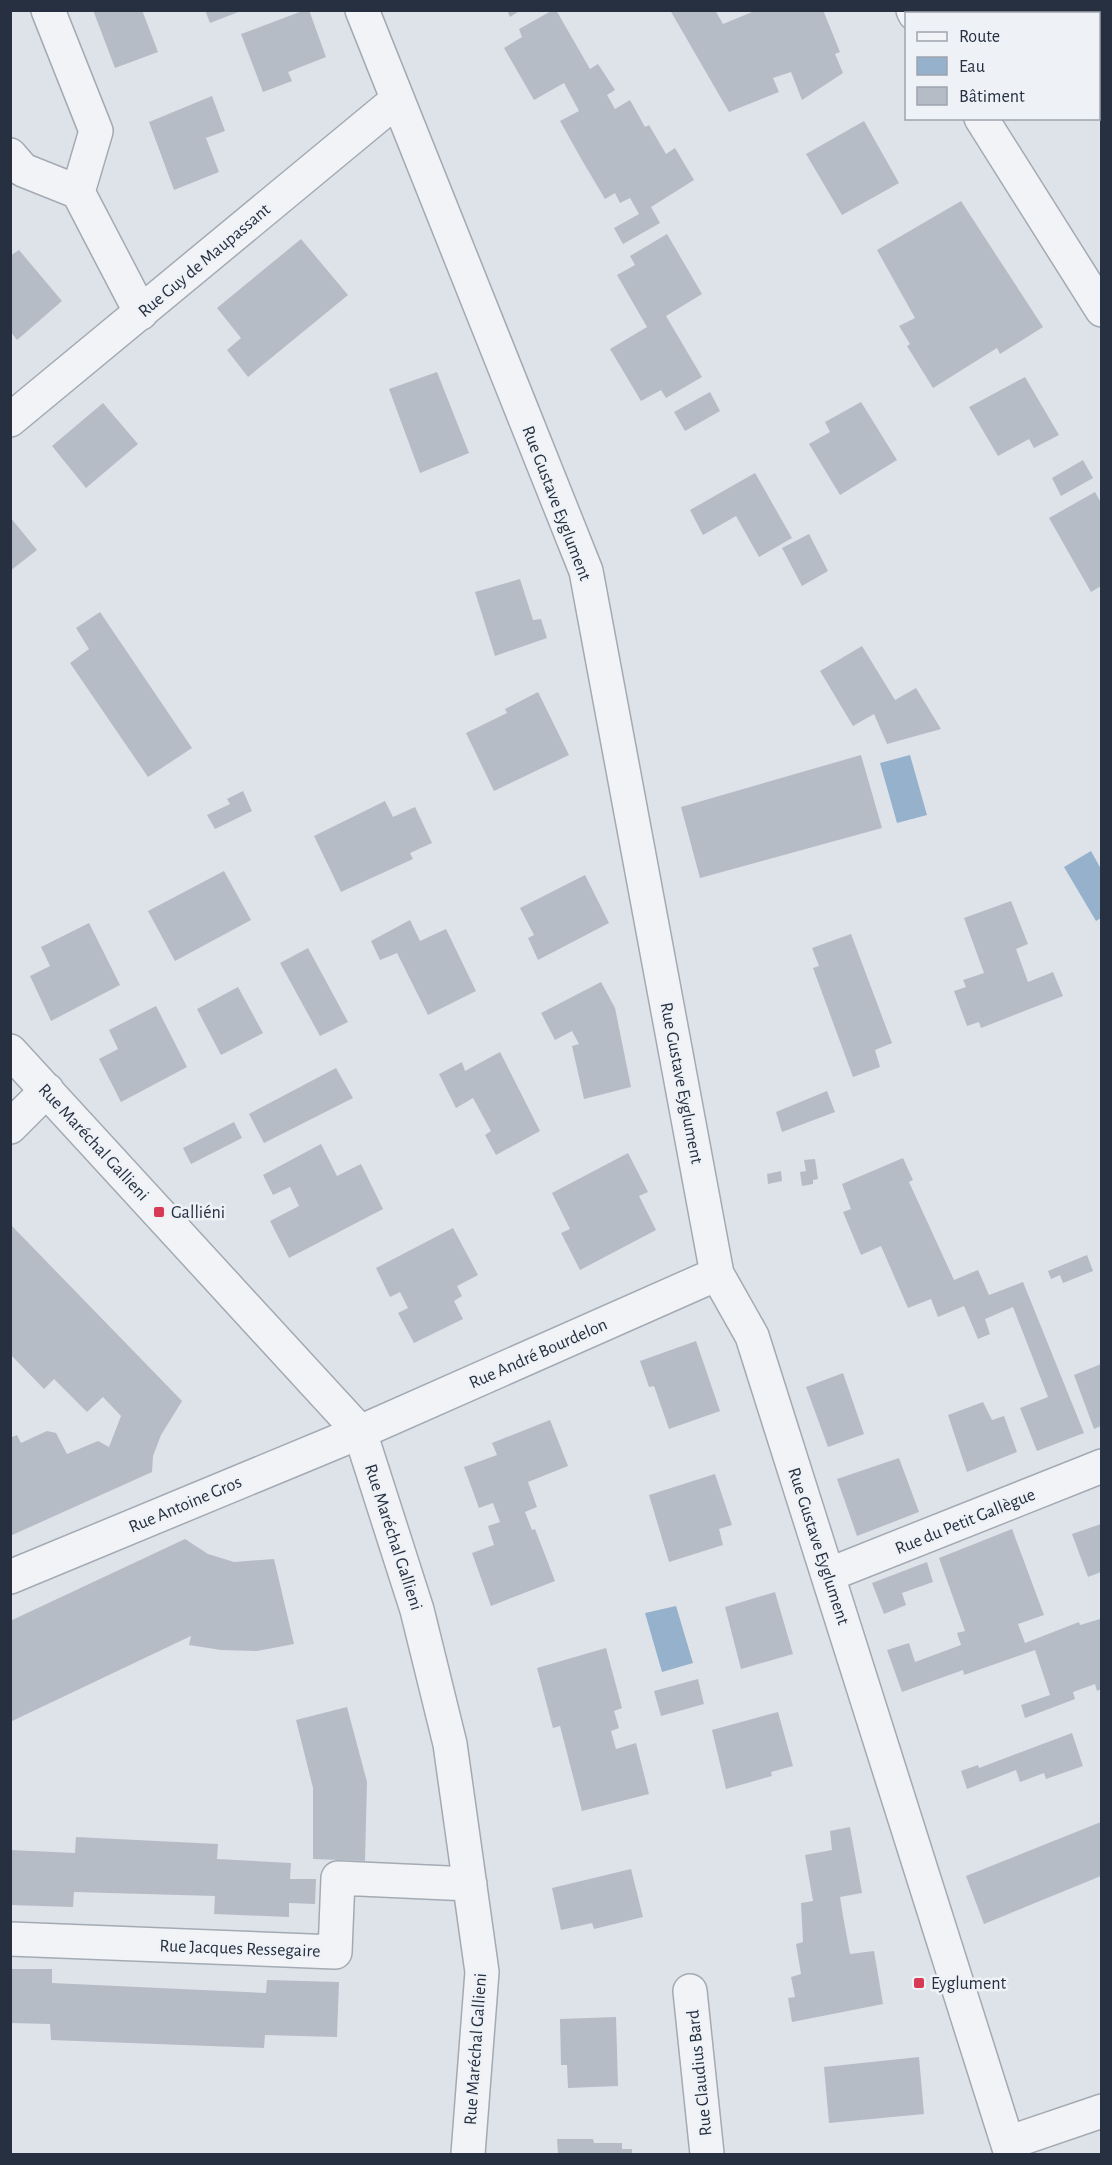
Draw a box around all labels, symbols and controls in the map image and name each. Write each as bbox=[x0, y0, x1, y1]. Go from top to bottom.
legend bbox=[905, 12, 1100, 120]
text: Route bbox=[959, 28, 1000, 46]
text: Eau bbox=[959, 58, 985, 76]
text: Bâtiment bbox=[959, 88, 1025, 106]
street label: Rue Guy de Maupassant bbox=[135, 200, 274, 321]
street label: Rue Gustave Eyglument bbox=[518, 424, 594, 583]
street label: Rue Gustave Eyglument bbox=[657, 1001, 706, 1166]
street label: Rue Maréchal Gallieni bbox=[35, 1081, 152, 1205]
place label: Galliéni bbox=[171, 1204, 225, 1222]
marker: Galliéni bbox=[152, 1205, 166, 1219]
street label: Rue André Bourdelon bbox=[467, 1315, 610, 1392]
street label: Rue Maréchal Gallieni bbox=[361, 1462, 425, 1613]
street label: Rue Gustave Eyglument bbox=[784, 1465, 852, 1627]
street label: Rue Antoine Gros bbox=[126, 1473, 244, 1537]
street label: Rue du Petit Gallègue bbox=[893, 1486, 1038, 1558]
street label: Rue Jacques Ressegaire bbox=[159, 1937, 321, 1961]
street label: Rue Maréchal Gallieni bbox=[462, 1972, 490, 2126]
place label: Eyglument bbox=[931, 1975, 1007, 1993]
marker: Eyglument bbox=[912, 1976, 926, 1990]
street label: Rue Claudius Bard bbox=[684, 2009, 716, 2137]

